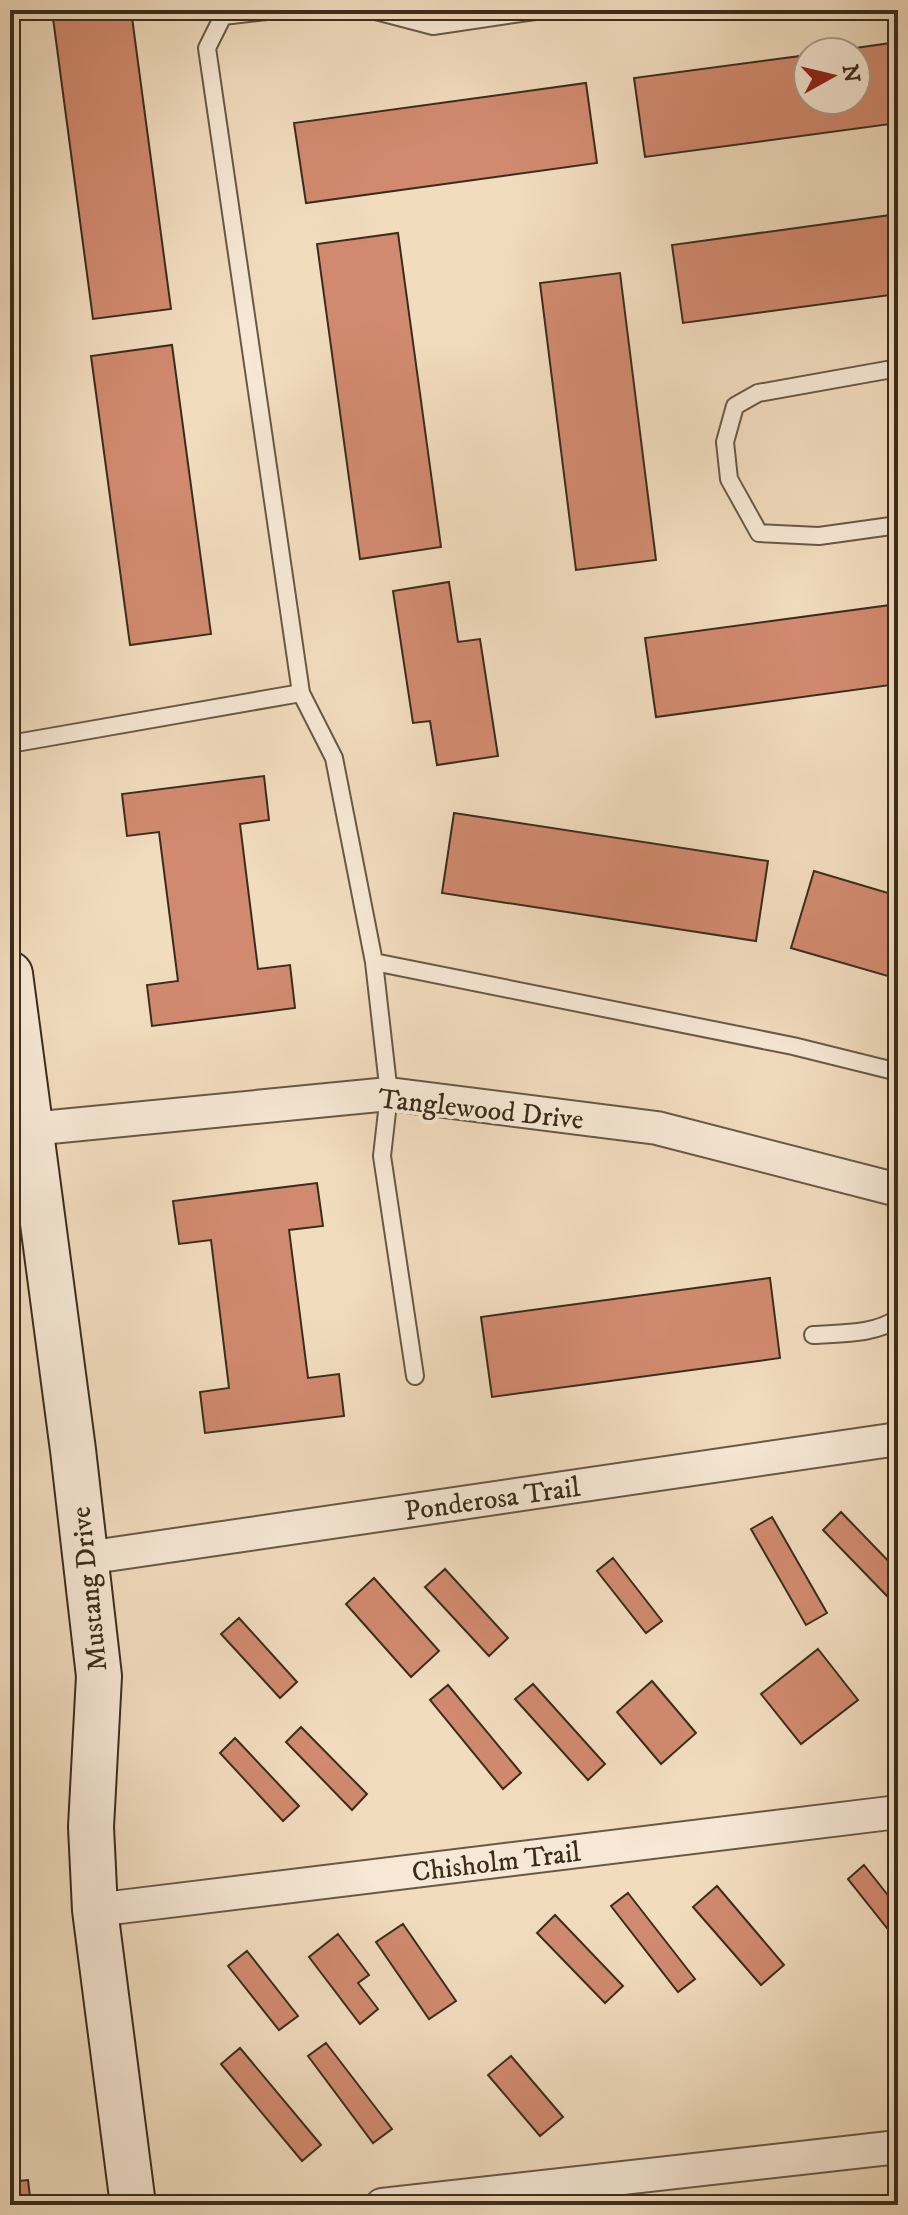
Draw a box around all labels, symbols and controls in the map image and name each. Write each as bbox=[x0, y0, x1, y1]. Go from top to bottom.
north arrow bbox=[792, 36, 872, 116]
text: N bbox=[836, 63, 865, 84]
street label: Tanglewood Drive bbox=[376, 1081, 585, 1138]
street label: Ponderosa Trail bbox=[402, 1470, 583, 1529]
street label: Mustang Drive bbox=[63, 1505, 116, 1673]
street label: Chisholm Trail bbox=[410, 1835, 583, 1890]

